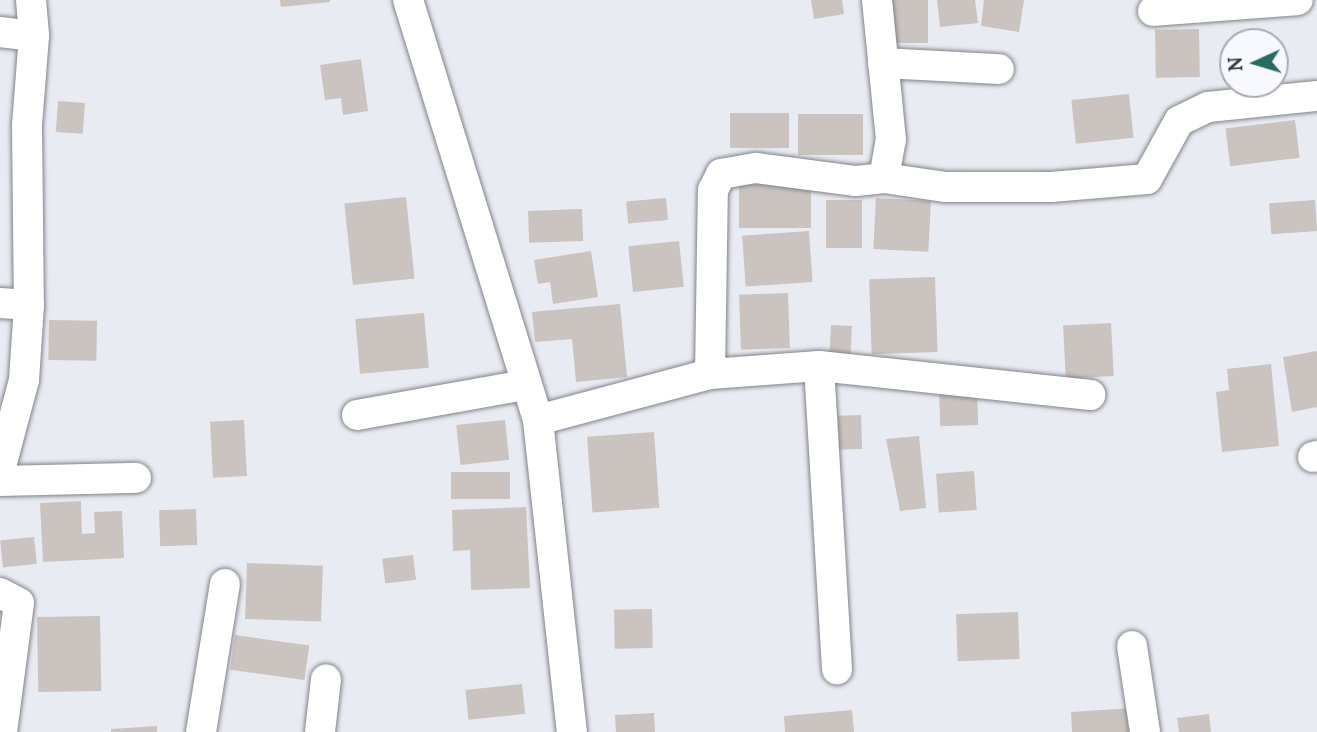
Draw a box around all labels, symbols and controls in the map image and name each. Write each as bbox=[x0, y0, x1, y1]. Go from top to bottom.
north arrow bbox=[1219, 28, 1289, 98]
text: N bbox=[1223, 56, 1248, 72]

